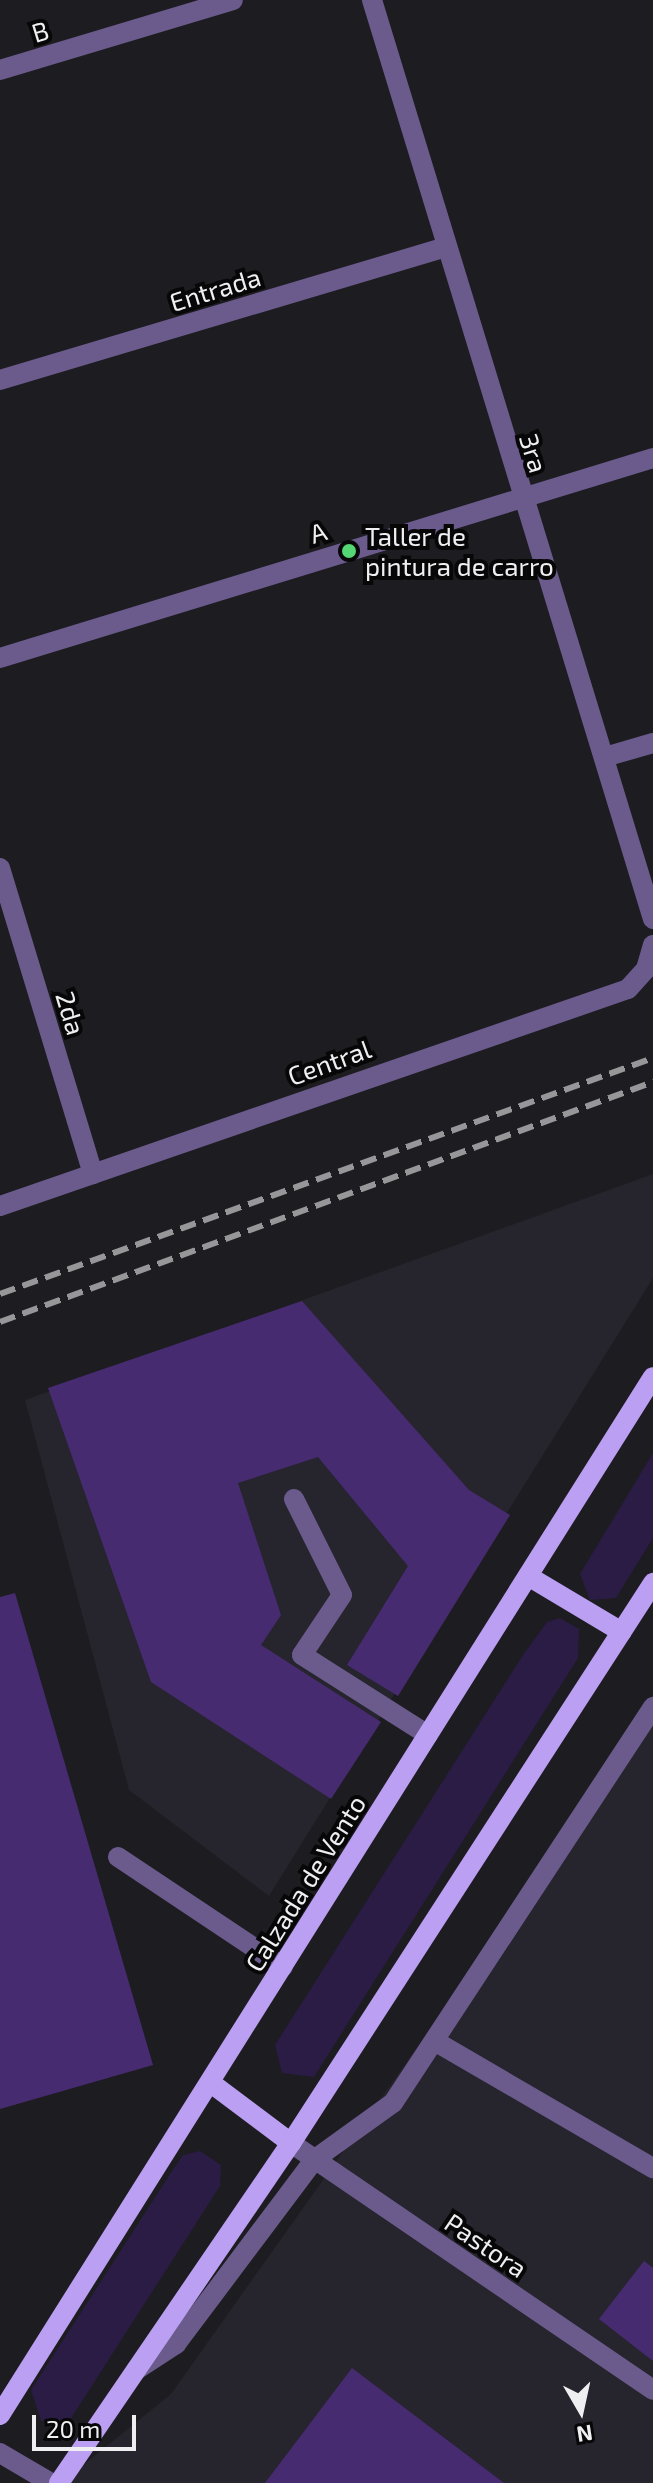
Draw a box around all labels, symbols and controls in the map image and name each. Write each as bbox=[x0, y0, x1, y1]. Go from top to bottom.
street label: B bbox=[28, 14, 52, 48]
street label: Entrada bbox=[166, 260, 264, 318]
street label: 3ra bbox=[513, 430, 555, 476]
street label: A bbox=[306, 515, 330, 549]
place label: Taller de pintura de carro bbox=[365, 520, 554, 582]
marker: Taller de pintura de carro bbox=[340, 542, 358, 560]
street label: 2da bbox=[50, 988, 92, 1038]
street label: Central bbox=[283, 1033, 375, 1091]
street label: Calzada de Vento bbox=[238, 1789, 372, 1977]
street label: Pastora bbox=[439, 2206, 533, 2284]
north arrow bbox=[541, 2371, 621, 2451]
scale bar bbox=[36, 2399, 140, 2449]
text: 20 m bbox=[46, 2414, 100, 2443]
text: N bbox=[575, 2421, 595, 2449]

